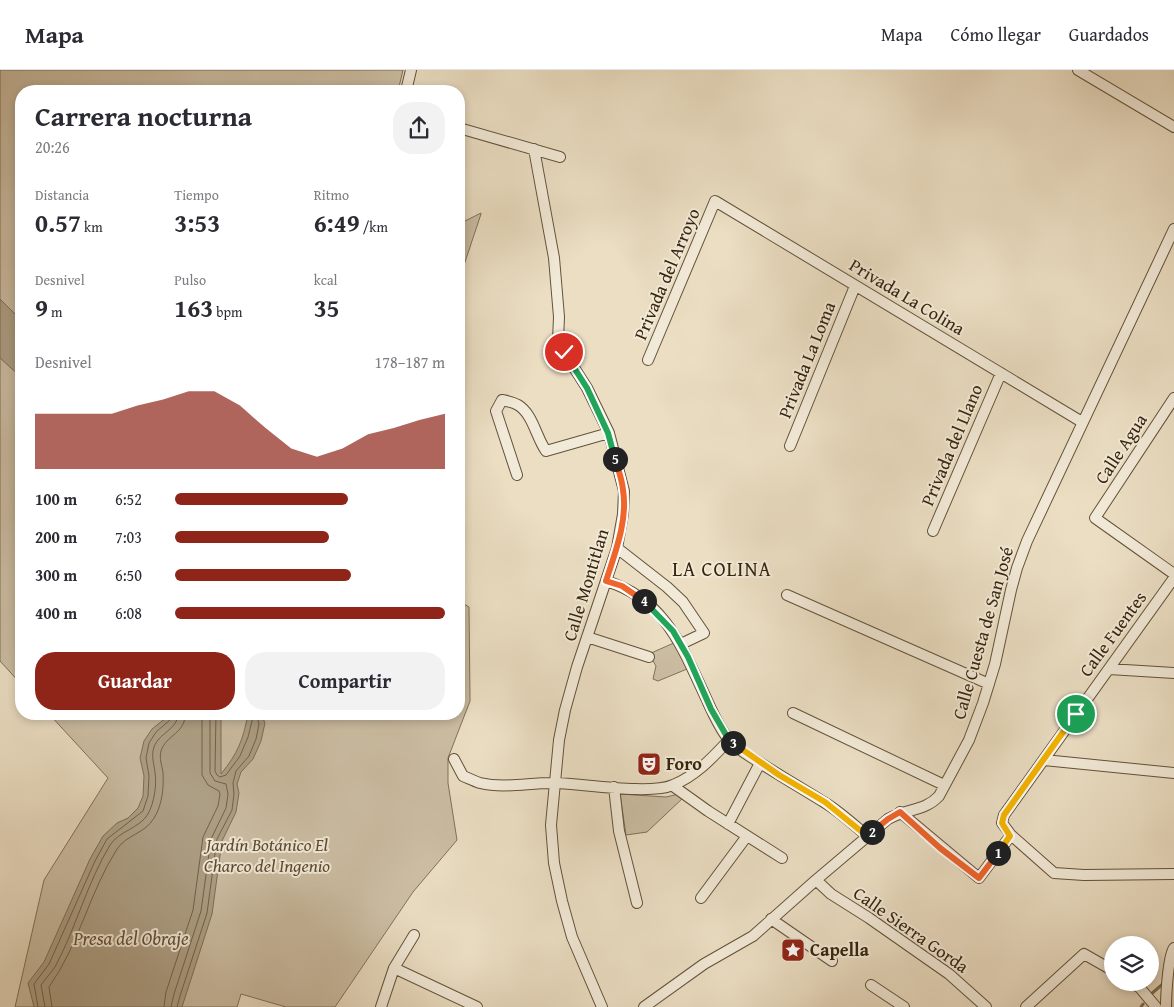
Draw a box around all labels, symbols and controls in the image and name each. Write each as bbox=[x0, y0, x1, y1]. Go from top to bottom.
text: Mapa bbox=[25, 17, 84, 52]
text: Mapa bbox=[881, 21, 923, 48]
text: Cómo llegar bbox=[951, 21, 1041, 48]
text: Guardados bbox=[1069, 21, 1149, 48]
text: Carrera nocturna bbox=[35, 95, 252, 136]
button: share bbox=[393, 102, 445, 154]
text: 20:26 bbox=[35, 135, 70, 159]
text: Distancia bbox=[35, 185, 89, 205]
text: Tiempo bbox=[174, 185, 219, 205]
text: Ritmo bbox=[314, 185, 349, 205]
street label: Privada del Arroyo bbox=[627, 204, 706, 344]
text: 0.57 bbox=[35, 205, 81, 241]
text: 3:53 bbox=[174, 205, 220, 241]
text: 6:49 bbox=[314, 205, 360, 241]
text: km bbox=[81, 217, 103, 237]
text: /km bbox=[360, 217, 388, 237]
street label: Privada La Colina bbox=[844, 251, 970, 342]
text: Desnivel bbox=[35, 270, 85, 290]
text: Pulso bbox=[174, 270, 206, 290]
text: kcal bbox=[314, 270, 338, 290]
text: 9 bbox=[35, 290, 48, 326]
text: 163 bbox=[174, 290, 213, 326]
text: 35 bbox=[314, 290, 340, 326]
street label: Privada La Loma bbox=[771, 297, 842, 422]
text: m bbox=[48, 302, 62, 322]
text: bpm bbox=[213, 302, 243, 322]
pin bbox=[543, 331, 585, 373]
icon: check bbox=[550, 338, 578, 366]
text: Desnivel bbox=[35, 350, 92, 374]
text: 178–187 m bbox=[375, 350, 445, 374]
street label: Privada del Llano bbox=[914, 380, 989, 510]
street label: Calle Agua bbox=[1088, 408, 1154, 489]
pin: 5 bbox=[602, 446, 628, 472]
text: 5 bbox=[612, 449, 619, 469]
text: 100 m bbox=[35, 487, 77, 511]
text: 6:52 bbox=[115, 487, 142, 511]
text: 200 m bbox=[35, 525, 77, 549]
text: 7:03 bbox=[115, 525, 142, 549]
street label: Calle Montitlan bbox=[556, 525, 615, 644]
street label: Calle Cuesta de San José bbox=[945, 543, 1020, 722]
district label: LA COLINA bbox=[672, 554, 772, 583]
text: 300 m bbox=[35, 563, 77, 587]
text: 6:50 bbox=[115, 563, 142, 587]
street label: Calle Fuentes bbox=[1072, 585, 1153, 682]
pin: 4 bbox=[632, 588, 656, 614]
text: 4 bbox=[641, 591, 648, 611]
text: 400 m bbox=[35, 601, 77, 625]
text: 6:08 bbox=[115, 601, 142, 625]
button: Guardar bbox=[35, 652, 235, 710]
button: Compartir bbox=[245, 652, 445, 710]
pin bbox=[1055, 693, 1097, 735]
icon: arrive bbox=[1062, 700, 1090, 728]
pin: 3 bbox=[720, 730, 746, 756]
text: 3 bbox=[730, 733, 737, 753]
place label: Foro bbox=[666, 750, 702, 777]
theatre icon: Foro bbox=[636, 751, 662, 777]
pin: 2 bbox=[860, 820, 884, 844]
text: 2 bbox=[869, 822, 876, 842]
park label: Jardín Botánico El Charco del Ingenio bbox=[203, 831, 330, 879]
pin: 1 bbox=[986, 840, 1010, 866]
text: 1 bbox=[995, 843, 1002, 863]
street label: Calle Sierra Gorda bbox=[848, 880, 975, 980]
water label: Presa del Obraje bbox=[72, 924, 189, 952]
place label: Capella bbox=[810, 936, 870, 963]
map controls bbox=[1104, 936, 1159, 991]
button: layers bbox=[1104, 936, 1159, 991]
place icon: Capella bbox=[780, 937, 806, 963]

